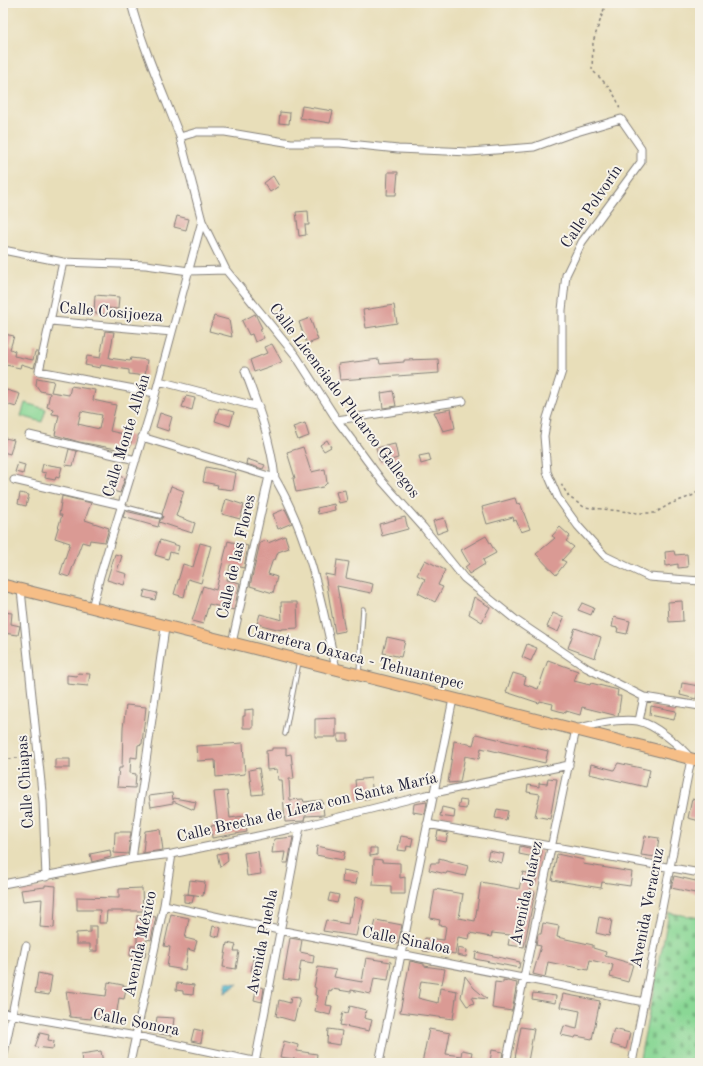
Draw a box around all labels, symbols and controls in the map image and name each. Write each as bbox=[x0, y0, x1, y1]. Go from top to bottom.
street label: Calle Polvorín bbox=[558, 162, 626, 252]
street label: Calle Cosijoeza bbox=[58, 300, 164, 326]
street label: Calle Licenciado Plutarco Gallegos bbox=[266, 301, 422, 501]
street label: Calle Monte Albán bbox=[101, 372, 153, 499]
street label: Calle de las Flores bbox=[215, 493, 259, 621]
street label: Carretera Oaxaca - Tehuantepec bbox=[245, 623, 465, 693]
street label: Calle Chiapas bbox=[15, 735, 37, 829]
street label: Calle Brecha de Lieza con Santa María bbox=[175, 770, 439, 846]
street label: Avenida Juárez bbox=[508, 839, 546, 947]
street label: Avenida Veracruz bbox=[629, 847, 667, 969]
street label: Avenida Puebla bbox=[245, 888, 281, 996]
street label: Avenida México bbox=[122, 889, 160, 999]
street label: Calle Sinaloa bbox=[360, 925, 452, 957]
street label: Calle Sonora bbox=[91, 1007, 181, 1039]

